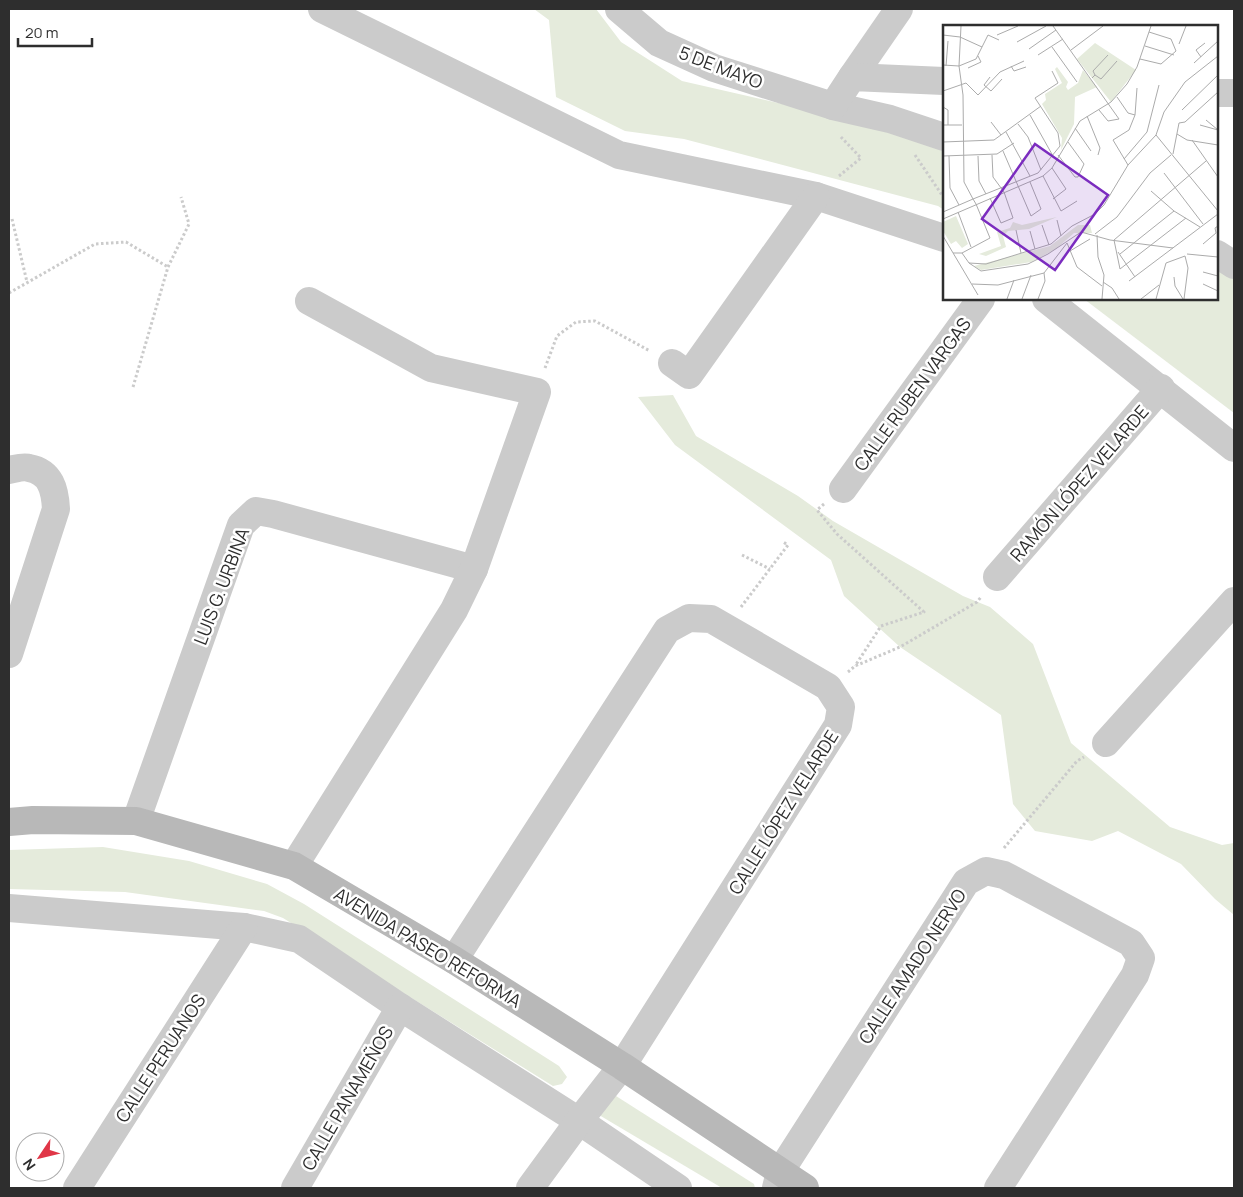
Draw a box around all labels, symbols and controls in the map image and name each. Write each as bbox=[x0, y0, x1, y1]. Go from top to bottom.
scale bar bbox=[18, 15, 91, 47]
text: 20 m bbox=[25, 22, 58, 43]
inset map bbox=[943, 25, 1218, 300]
street label: 5 DE MAYO bbox=[676, 40, 766, 94]
street label: CALLE RUBEN VARGAS bbox=[848, 312, 976, 476]
street label: RAMÓN LÓPEZ VELARDE bbox=[1004, 400, 1154, 566]
street label: LUIS G. URBINA bbox=[188, 523, 255, 648]
street label: CALLE LÓPEZ VELARDE bbox=[723, 725, 843, 899]
street label: AVENIDA PASEO REFORMA bbox=[330, 881, 527, 1013]
street label: CALLE AMADO NERVO bbox=[853, 884, 971, 1048]
street label: CALLE PERUANOS bbox=[109, 989, 211, 1127]
street label: CALLE PANAMEÑOS bbox=[296, 1021, 398, 1175]
north arrow bbox=[15, 1132, 65, 1182]
text: N bbox=[18, 1155, 40, 1174]

